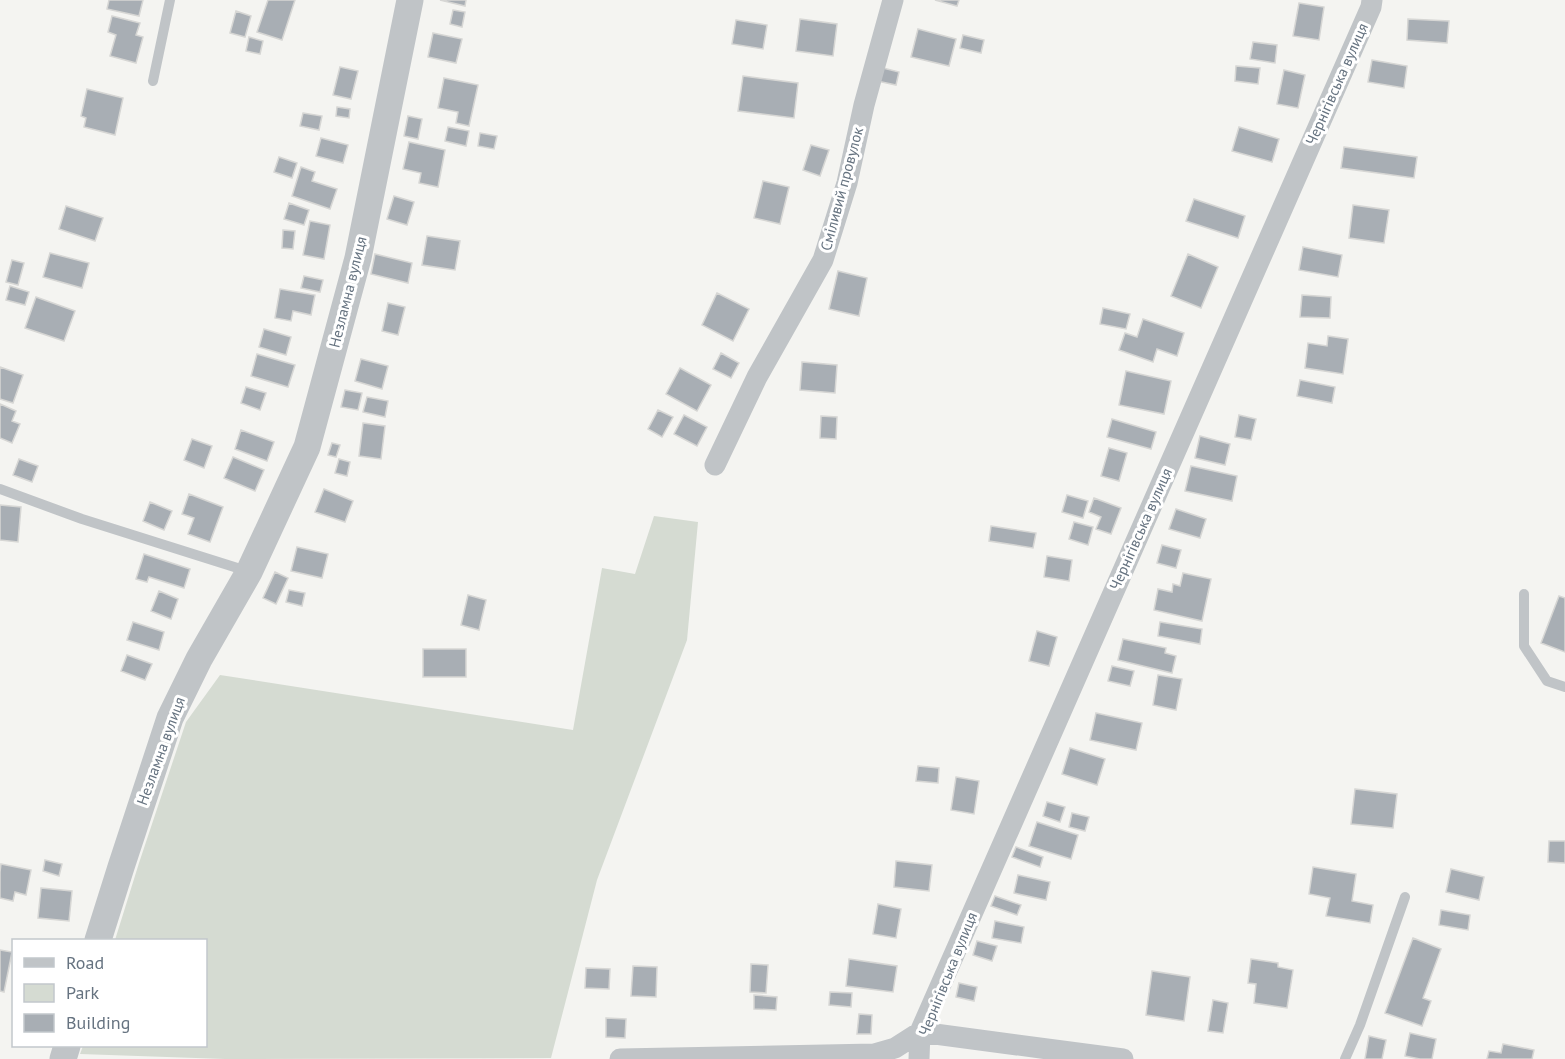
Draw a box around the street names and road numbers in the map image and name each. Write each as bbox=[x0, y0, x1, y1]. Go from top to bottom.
street label: Чернігівська вулиця bbox=[1301, 20, 1372, 148]
street label: Сміливий провулок bbox=[816, 124, 867, 253]
street label: Незламна вулиця bbox=[325, 234, 371, 349]
street label: Чернігівська вулиця bbox=[1105, 465, 1176, 593]
street label: Незламна вулиця bbox=[132, 694, 189, 808]
street label: Чернігівська вулиця bbox=[914, 909, 981, 1038]

